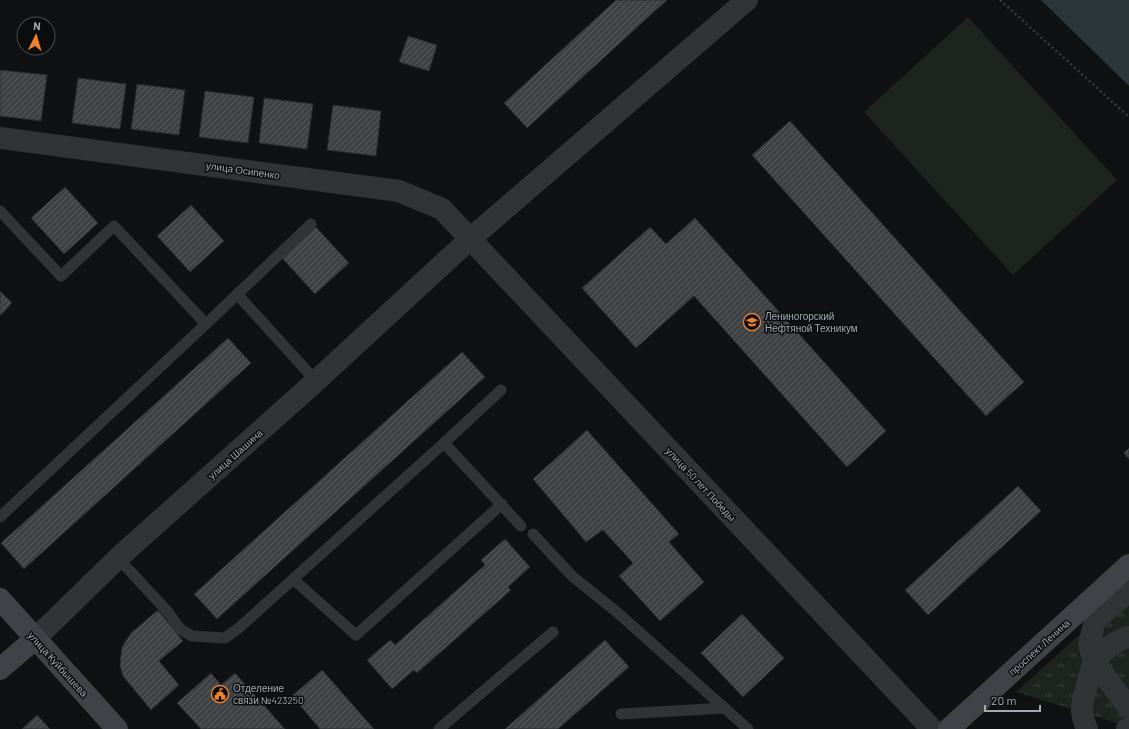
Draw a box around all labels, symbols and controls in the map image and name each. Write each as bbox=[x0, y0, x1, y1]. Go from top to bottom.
north arrow bbox=[16, 16, 56, 56]
text: N bbox=[33, 19, 41, 32]
street label: улица Осипенко bbox=[205, 159, 281, 181]
place label: Лениногорский Нефтяной Техникум bbox=[765, 310, 858, 334]
school or university icon: Лениногорский Нефтяной Техникум bbox=[742, 312, 762, 332]
street label: улица Шашина bbox=[205, 426, 265, 482]
street label: улица 50 лет Победы bbox=[664, 445, 738, 523]
street label: проспект Ленина bbox=[1006, 616, 1072, 678]
street label: улица Куйбышева bbox=[26, 629, 91, 699]
place label: Отделение связи №423250 bbox=[233, 682, 304, 706]
public building icon: Отделение связи №423250 bbox=[210, 684, 230, 704]
scale bar bbox=[985, 687, 1040, 713]
text: 20 m bbox=[991, 693, 1017, 707]

